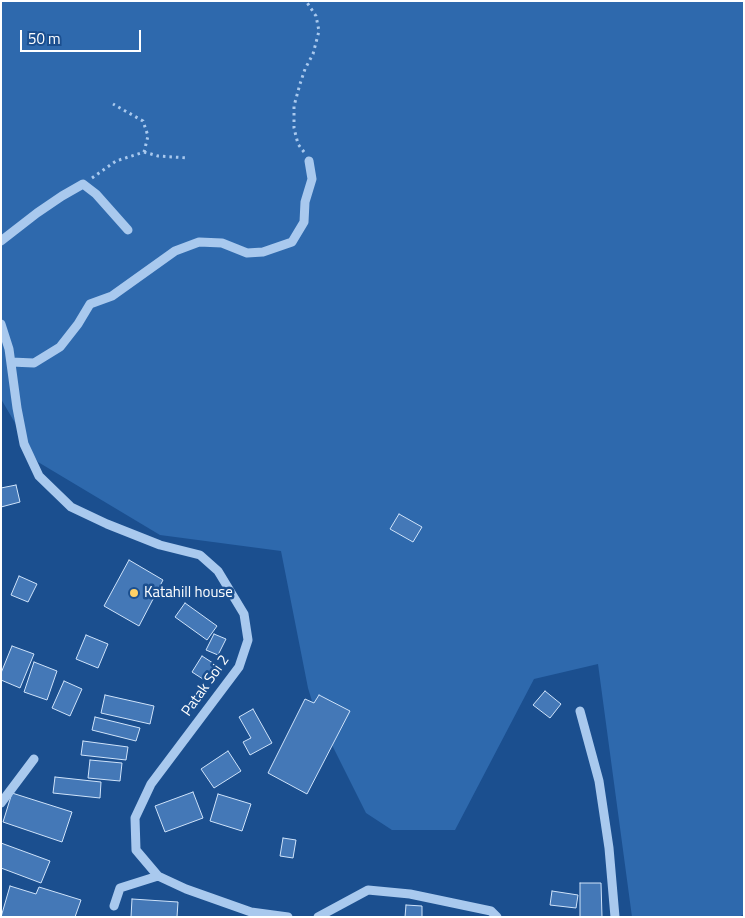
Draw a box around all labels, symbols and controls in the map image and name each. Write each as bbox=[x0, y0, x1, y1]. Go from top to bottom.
scale bar bbox=[22, 20, 144, 52]
text: 50 m bbox=[28, 27, 61, 50]
place label: Katahill house bbox=[144, 584, 233, 602]
marker: Katahill house bbox=[128, 587, 140, 599]
street label: Patak Soi 2 bbox=[178, 652, 234, 720]

